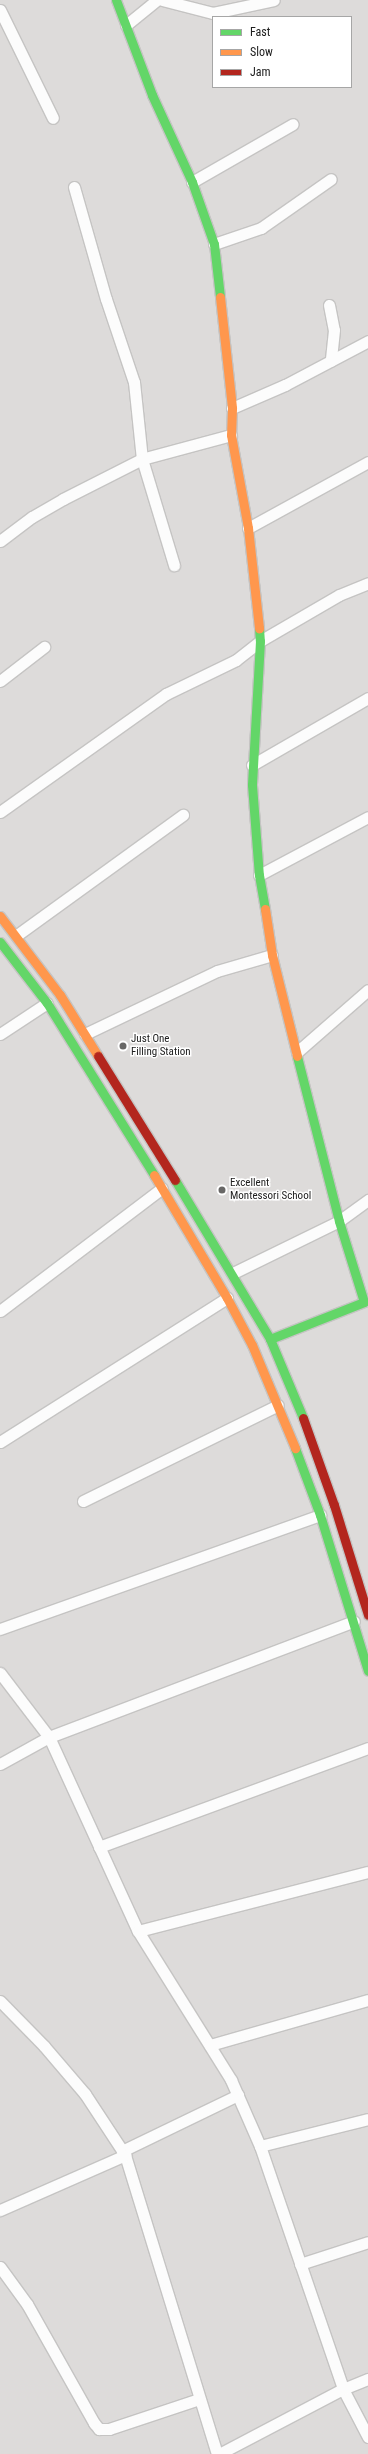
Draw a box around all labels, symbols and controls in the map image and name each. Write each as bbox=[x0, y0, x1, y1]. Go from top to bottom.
legend bbox=[212, 16, 352, 88]
text: Fast bbox=[250, 25, 270, 39]
text: Slow bbox=[250, 45, 273, 59]
text: Jam bbox=[250, 65, 271, 79]
place label: Just One Filling Station bbox=[131, 1033, 191, 1059]
marker: Just One Filling Station bbox=[118, 1041, 128, 1051]
place label: Excellent Montessori School bbox=[230, 1177, 311, 1203]
marker: Excellent Montessori School bbox=[217, 1185, 227, 1195]

